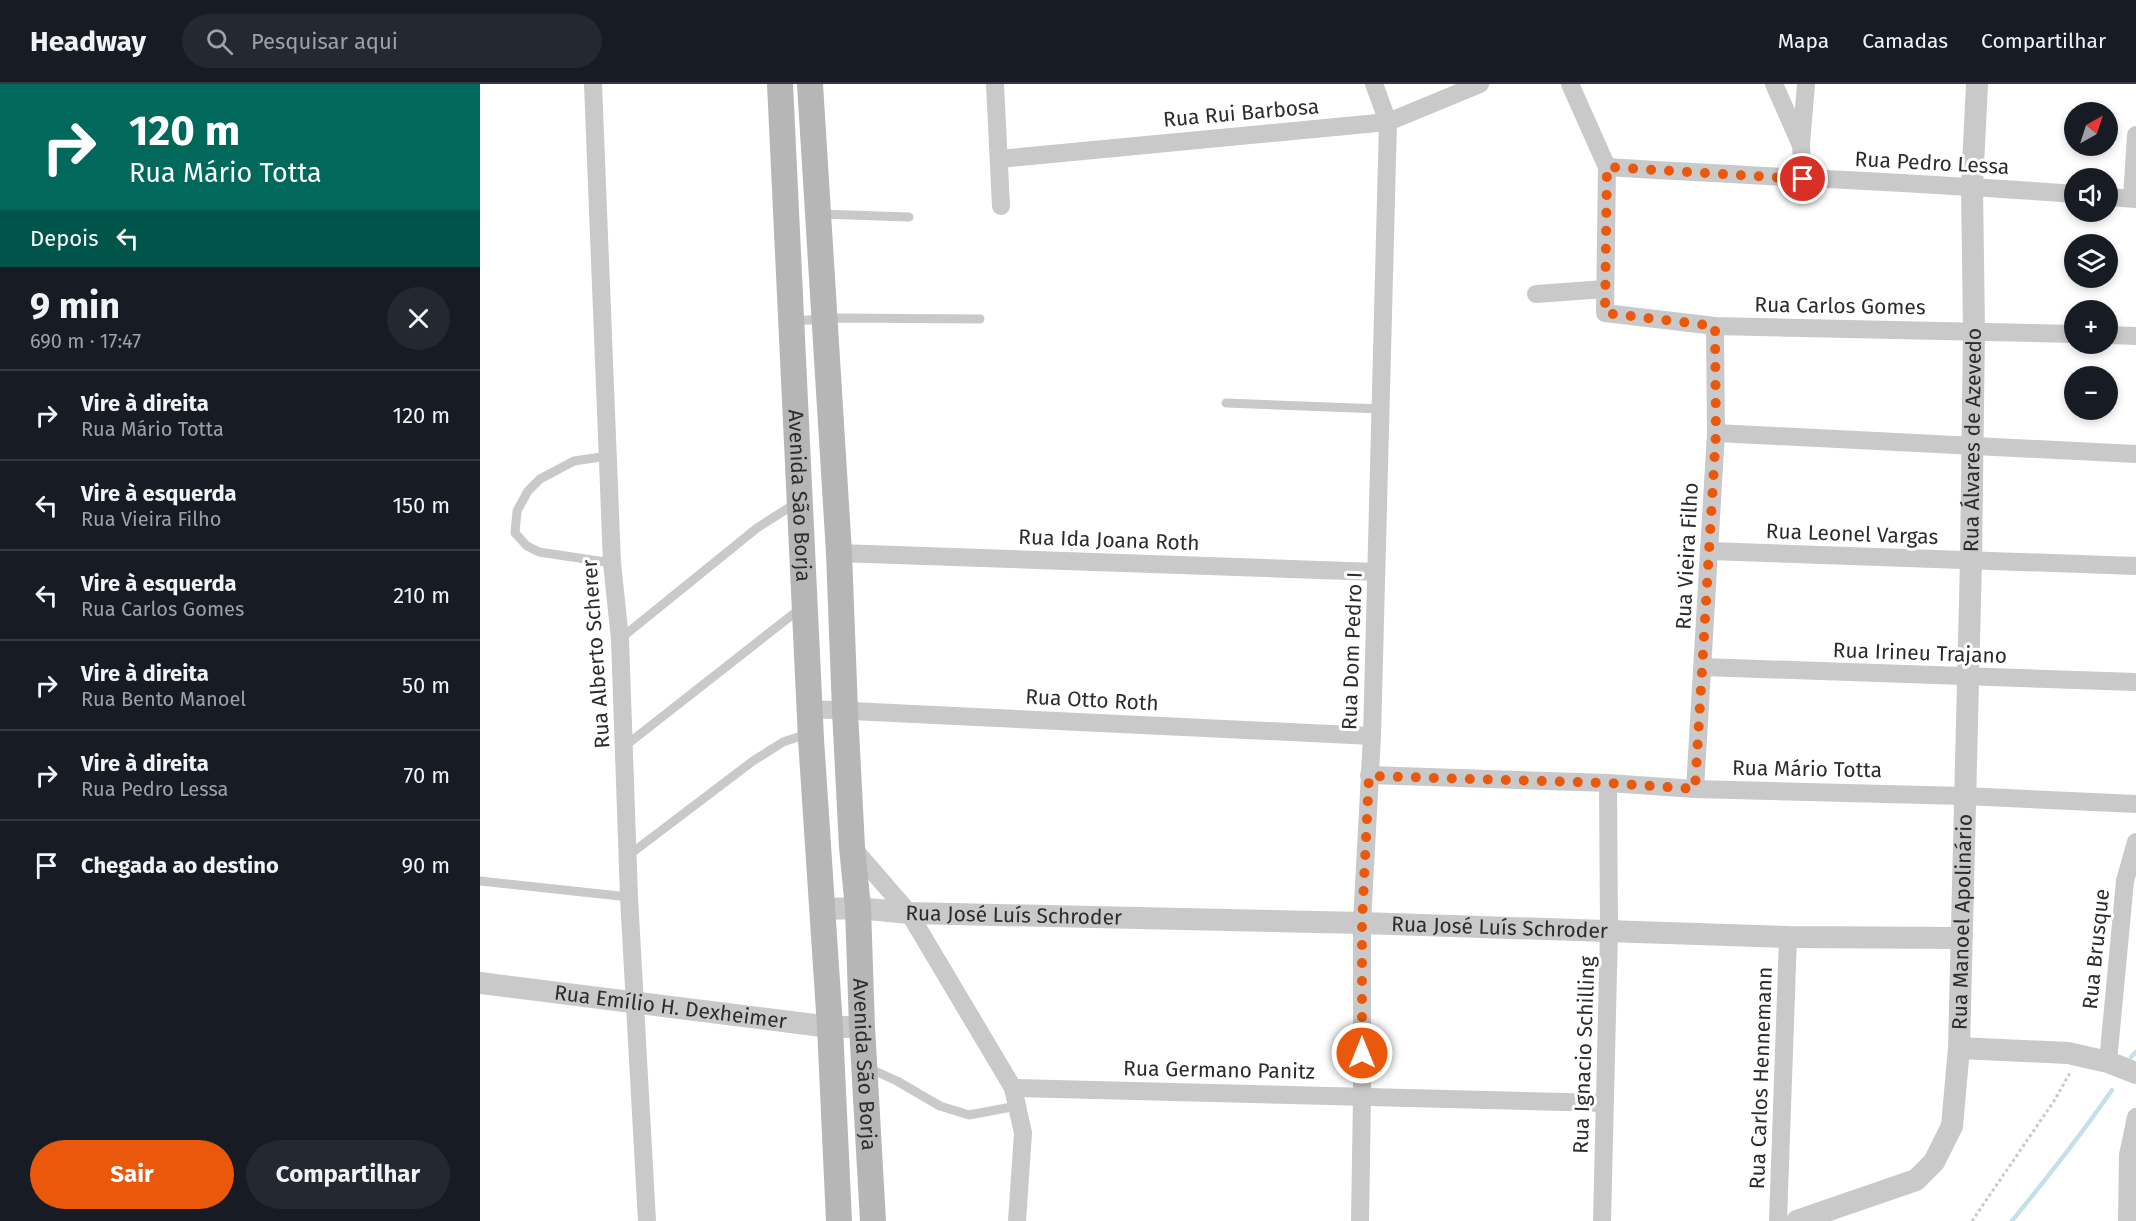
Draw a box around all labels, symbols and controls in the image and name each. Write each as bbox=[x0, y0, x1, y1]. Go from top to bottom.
search box bbox=[182, 14, 602, 68]
text: Headway bbox=[30, 25, 146, 58]
icon: search bbox=[203, 25, 236, 58]
text: Pesquisar aqui bbox=[251, 28, 398, 55]
text: Mapa bbox=[1778, 28, 1829, 54]
text: Camadas bbox=[1862, 28, 1948, 54]
text: Compartilhar bbox=[1981, 28, 2106, 54]
street label: Rua Rui Barbosa bbox=[1162, 93, 1320, 133]
north arrow bbox=[2064, 102, 2118, 156]
map controls bbox=[2064, 102, 2118, 420]
text: 120 m bbox=[129, 106, 240, 156]
icon: right bbox=[30, 108, 108, 186]
street label: Rua Pedro Lessa bbox=[1854, 146, 2010, 180]
pin bbox=[1777, 153, 1828, 204]
text: Rua Mário Totta bbox=[129, 157, 322, 189]
icon: arrive bbox=[1786, 162, 1819, 195]
button: sound bbox=[2064, 168, 2118, 222]
icon: left bbox=[111, 222, 144, 255]
text: Depois bbox=[30, 225, 99, 252]
button: layers bbox=[2064, 234, 2118, 288]
text: 9 min bbox=[30, 284, 120, 328]
button: close bbox=[387, 287, 450, 350]
street label: Rua Carlos Gomes bbox=[1754, 292, 1926, 320]
button: + bbox=[2064, 300, 2118, 354]
street label: Rua Álvares de Azevedo bbox=[1958, 328, 1987, 552]
text: 690 m · 17:47 bbox=[30, 329, 141, 353]
button: − bbox=[2064, 366, 2118, 420]
text: Vire à direita bbox=[81, 390, 209, 417]
icon: right bbox=[30, 399, 63, 432]
text: 120 m bbox=[393, 402, 450, 429]
street label: Avenida São Borja bbox=[782, 409, 817, 582]
text: Rua Mário Totta bbox=[81, 417, 224, 441]
text: Vire à esquerda bbox=[81, 480, 237, 507]
street label: Rua Vieira Filho bbox=[1670, 482, 1704, 630]
icon: left bbox=[30, 489, 63, 522]
text: 150 m bbox=[392, 492, 450, 519]
text: Rua Vieira Filho bbox=[81, 507, 221, 531]
street label: Rua Leonel Vargas bbox=[1765, 518, 1939, 550]
street label: Rua Ida Joana Roth bbox=[1018, 524, 1200, 556]
street label: Rua Alberto Scherer bbox=[576, 559, 616, 749]
text: Vire à esquerda bbox=[81, 570, 237, 597]
street label: Rua Dom Pedro I bbox=[1336, 571, 1368, 731]
icon: left bbox=[30, 579, 63, 612]
text: 210 m bbox=[393, 582, 450, 609]
text: Rua Carlos Gomes bbox=[81, 597, 244, 621]
street label: Rua Irineu Trajano bbox=[1832, 637, 2008, 669]
text: Vire à direita bbox=[81, 660, 209, 687]
icon: right bbox=[30, 669, 63, 702]
text: 50 m bbox=[402, 672, 450, 699]
street label: Rua Otto Roth bbox=[1025, 684, 1159, 716]
text: Rua Bento Manoel bbox=[81, 687, 246, 711]
text: Vire à direita bbox=[81, 750, 209, 777]
street label: Rua Mário Totta bbox=[1732, 755, 1882, 783]
icon: right bbox=[30, 759, 63, 792]
text: 70 m bbox=[404, 762, 450, 789]
text: Rua Pedro Lessa bbox=[81, 777, 228, 801]
street label: Rua Manoel Apolinário bbox=[1946, 813, 1978, 1030]
icon: arrive bbox=[30, 849, 63, 882]
text: Chegada ao destino bbox=[81, 852, 279, 879]
text: 90 m bbox=[401, 852, 450, 879]
street label: Rua Brusque bbox=[2077, 887, 2115, 1011]
street label: Rua José Luís Schroder bbox=[905, 900, 1122, 931]
street label: Rua José Luís Schroder bbox=[1391, 911, 1608, 944]
street label: Rua Ignacio Schilling bbox=[1568, 956, 1600, 1154]
street label: Rua Carlos Hennemann bbox=[1744, 966, 1778, 1190]
street label: Avenida São Borja bbox=[847, 978, 882, 1151]
street label: Rua Emílio H. Dexheimer bbox=[553, 979, 788, 1034]
position arrow bbox=[1330, 1021, 1394, 1085]
street label: Rua Germano Panitz bbox=[1123, 1055, 1315, 1085]
button: Sair bbox=[30, 1140, 234, 1209]
button: Compartilhar bbox=[246, 1140, 450, 1209]

